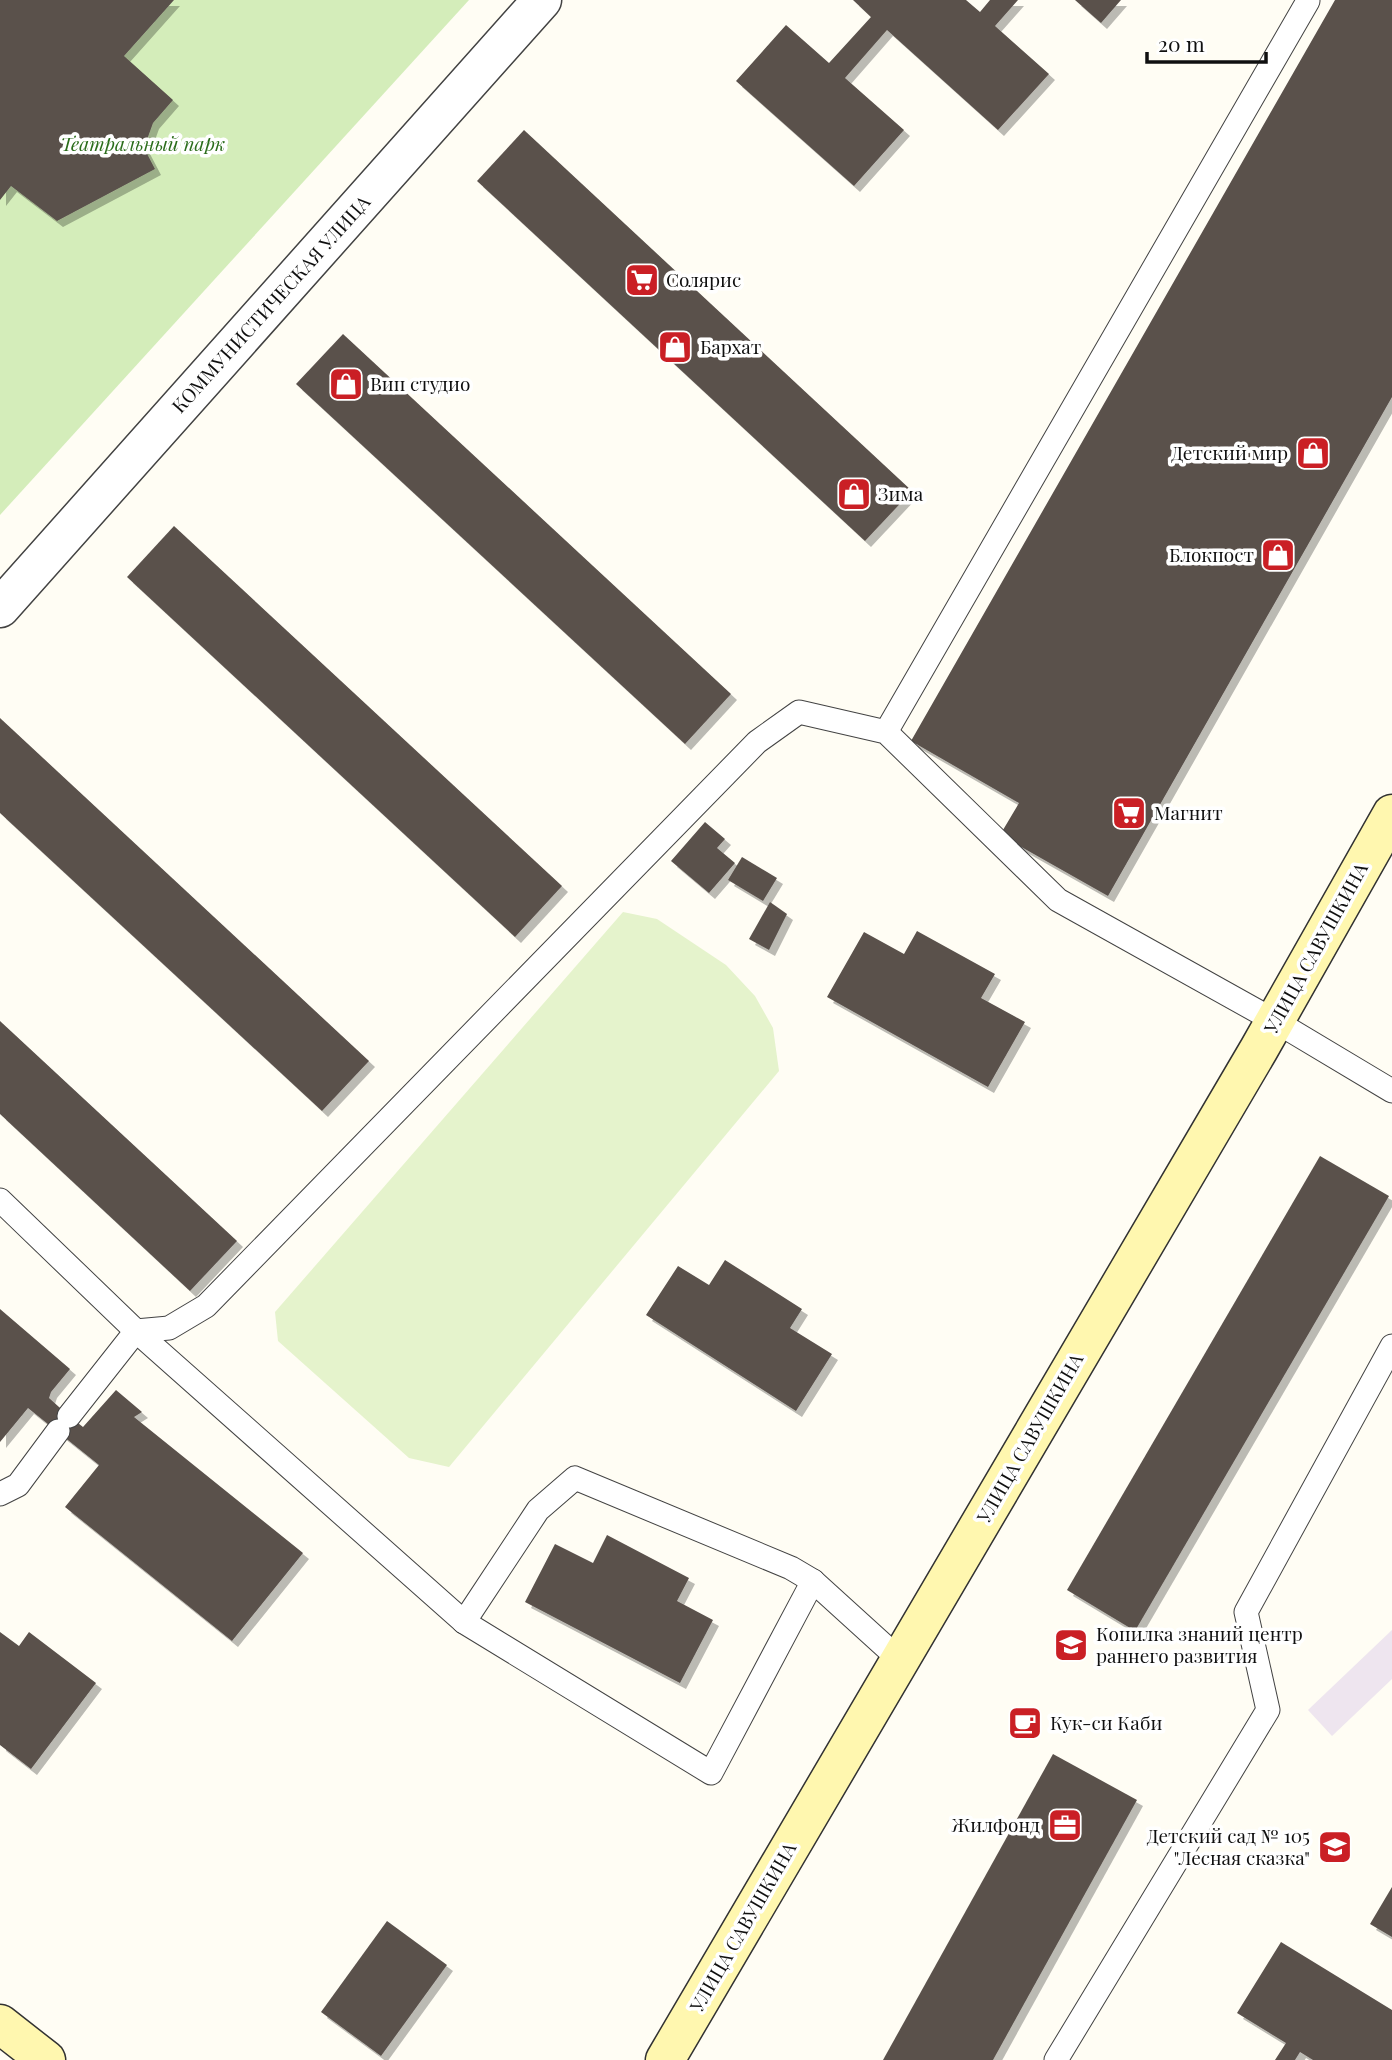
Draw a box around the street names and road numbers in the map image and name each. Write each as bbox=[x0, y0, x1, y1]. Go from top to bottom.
street label: КОММУНИСТИЧЕСКАЯ УЛИЦА bbox=[165, 188, 376, 418]
street label: УЛИЦА САВУШКИНА bbox=[1257, 856, 1374, 1039]
street label: УЛИЦА САВУШКИНА bbox=[969, 1347, 1089, 1528]
street label: УЛИЦА САВУШКИНА bbox=[682, 1836, 802, 2017]

